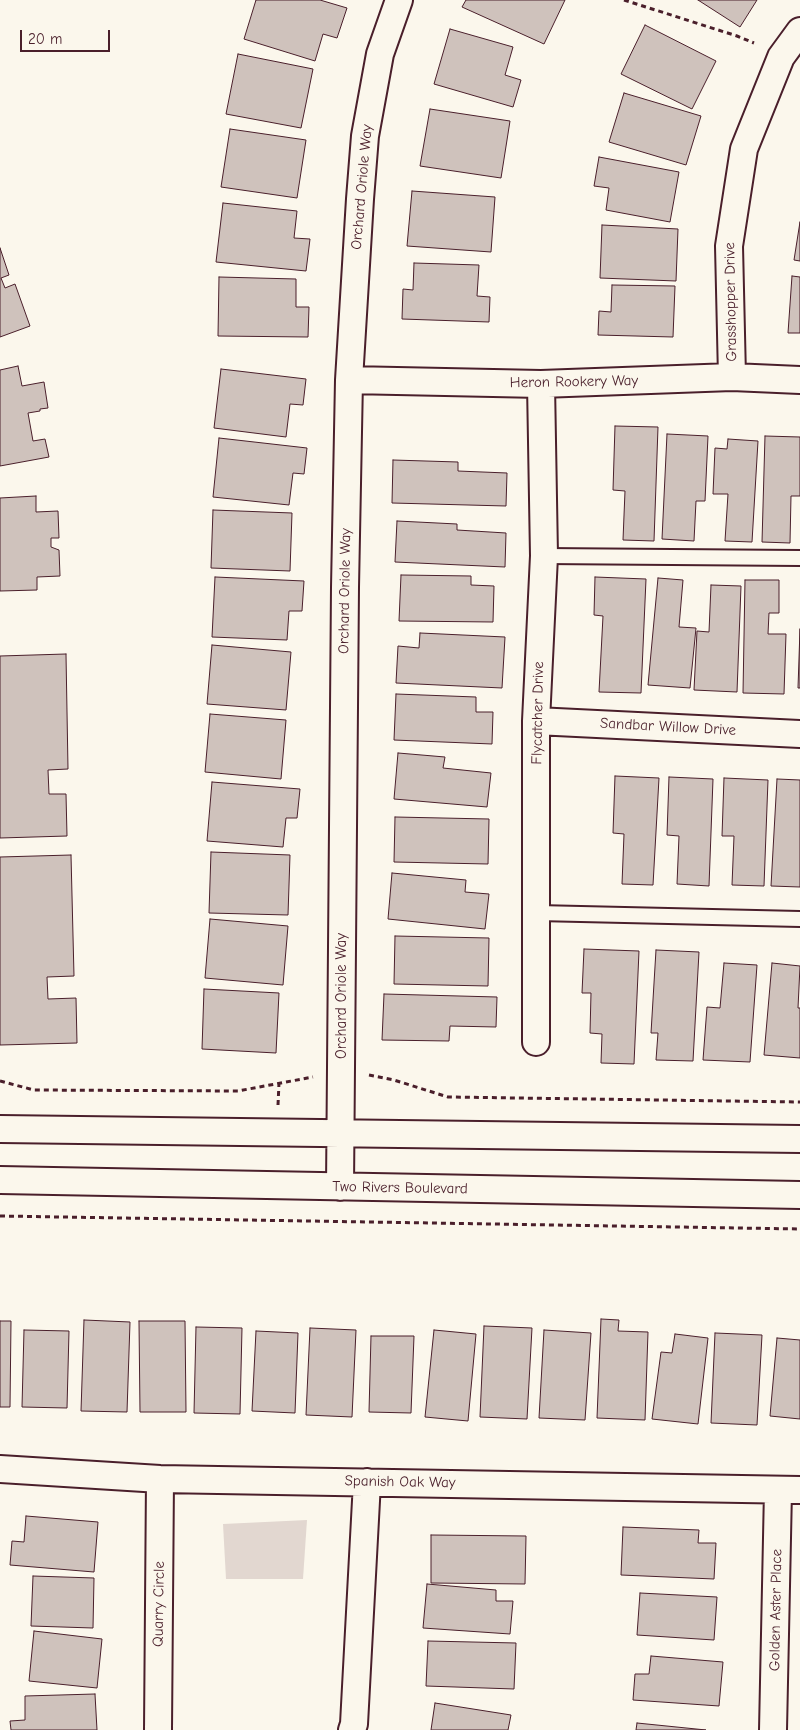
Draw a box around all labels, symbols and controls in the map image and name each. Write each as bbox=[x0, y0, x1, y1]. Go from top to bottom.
scale bar bbox=[22, 20, 112, 52]
text: 20 m bbox=[28, 30, 62, 48]
street label: Orchard Oriole Way bbox=[348, 124, 376, 250]
street label: Grasshopper Drive bbox=[721, 242, 741, 362]
street label: Heron Rookery Way bbox=[510, 372, 638, 392]
street label: Orchard Oriole Way bbox=[335, 528, 355, 654]
street label: Flycatcher Drive bbox=[528, 661, 548, 765]
street label: Sandbar Willow Drive bbox=[600, 714, 736, 740]
street label: Orchard Oriole Way bbox=[333, 933, 351, 1059]
street label: Two Rivers Boulevard bbox=[332, 1178, 468, 1198]
street label: Spanish Oak Way bbox=[344, 1472, 456, 1492]
street label: Golden Aster Place bbox=[766, 1549, 786, 1671]
street label: Quarry Circle bbox=[149, 1561, 169, 1647]

